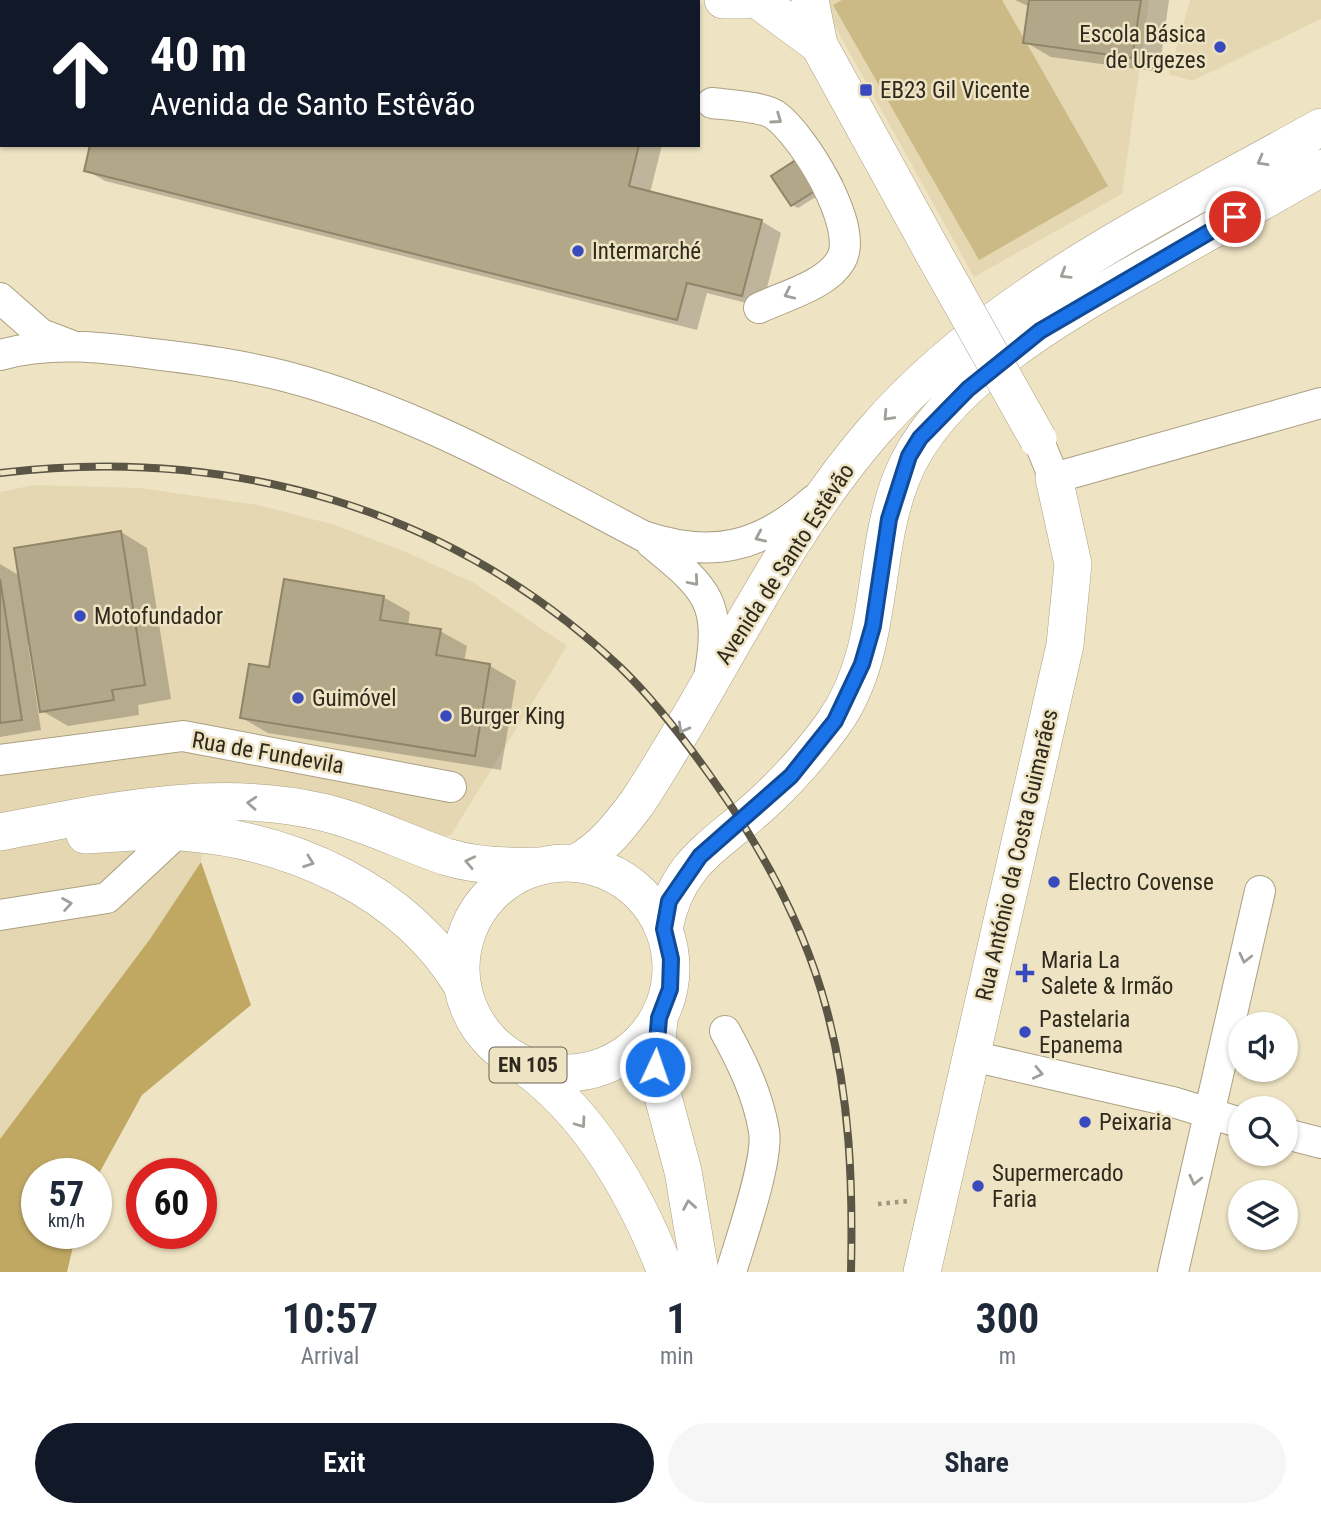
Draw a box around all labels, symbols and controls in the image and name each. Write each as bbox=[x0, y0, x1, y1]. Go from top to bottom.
place label: Escola Básica de Urgezes bbox=[1079, 21, 1206, 74]
text: 40 m bbox=[150, 26, 247, 83]
icon: ahead bbox=[35, 28, 126, 119]
marker: Escola Básica de Urgezes bbox=[1212, 39, 1228, 55]
place label: EB23 Gil Vicente bbox=[880, 77, 1030, 104]
marker: EB23 Gil Vicente bbox=[858, 82, 874, 98]
text: Avenida de Santo Estêvão bbox=[150, 85, 475, 123]
one-way arrow bbox=[769, 111, 782, 123]
one-way arrow bbox=[1256, 153, 1269, 166]
pin bbox=[1205, 187, 1265, 247]
icon: arrive bbox=[1216, 198, 1254, 236]
place label: Intermarché bbox=[592, 238, 701, 265]
marker: Intermarché bbox=[570, 243, 586, 259]
one-way arrow bbox=[1059, 266, 1072, 279]
one-way arrow bbox=[784, 286, 796, 300]
one-way arrow bbox=[884, 408, 897, 421]
street label: Avenida de Santo Estêvão bbox=[710, 459, 860, 669]
one-way arrow bbox=[755, 528, 767, 542]
one-way arrow bbox=[686, 573, 698, 586]
place label: Motofundador bbox=[94, 603, 223, 630]
marker: Motofundador bbox=[72, 608, 88, 624]
place label: Guimóvel bbox=[312, 685, 396, 712]
marker: Guimóvel bbox=[290, 690, 306, 706]
place label: Burger King bbox=[460, 703, 565, 730]
street label: Rua António da Costa Guimarães bbox=[970, 707, 1064, 1003]
marker: Burger King bbox=[438, 708, 454, 724]
one-way arrow bbox=[678, 721, 691, 733]
street label: Rua de Fundevila bbox=[190, 726, 346, 780]
one-way arrow bbox=[246, 796, 257, 811]
one-way arrow bbox=[303, 853, 315, 867]
one-way arrow bbox=[464, 855, 476, 870]
place label: Electro Covense bbox=[1068, 869, 1214, 896]
marker: Electro Covense bbox=[1046, 874, 1062, 890]
one-way arrow bbox=[62, 897, 73, 912]
place label: Maria La Salete & Irmão bbox=[1041, 947, 1173, 1000]
one-way arrow bbox=[1239, 952, 1253, 964]
marker: Maria La Salete & Irmão bbox=[1015, 963, 1035, 983]
place label: Pastelaria Epanema bbox=[1039, 1006, 1130, 1059]
map controls bbox=[1228, 1012, 1298, 1250]
button: sound bbox=[1228, 1012, 1298, 1082]
marker: Pastelaria Epanema bbox=[1017, 1024, 1033, 1040]
position arrow bbox=[618, 1030, 692, 1104]
road number: EN 105 bbox=[490, 1048, 566, 1082]
one-way arrow bbox=[1032, 1064, 1044, 1079]
button: search bbox=[1228, 1096, 1298, 1166]
place label: Peixaria bbox=[1099, 1109, 1172, 1136]
marker: Peixaria bbox=[1077, 1114, 1093, 1130]
one-way arrow bbox=[573, 1115, 585, 1128]
speed limit sign: 60 bbox=[126, 1158, 217, 1249]
place label: Supermercado Faria bbox=[992, 1160, 1124, 1213]
text: 57 bbox=[49, 1174, 84, 1215]
one-way arrow bbox=[1189, 1174, 1203, 1186]
marker: Supermercado Faria bbox=[970, 1178, 986, 1194]
button: layers bbox=[1228, 1180, 1298, 1250]
one-way arrow bbox=[682, 1199, 697, 1211]
text: km/h bbox=[48, 1210, 85, 1231]
text: 10:57 bbox=[282, 1294, 378, 1343]
text: 1 bbox=[666, 1294, 687, 1343]
text: 300 bbox=[975, 1294, 1039, 1343]
text: Arrival bbox=[301, 1343, 359, 1370]
text: min bbox=[660, 1343, 694, 1370]
text: m bbox=[999, 1343, 1016, 1370]
button: Exit bbox=[35, 1423, 654, 1503]
button: Share bbox=[668, 1423, 1286, 1503]

